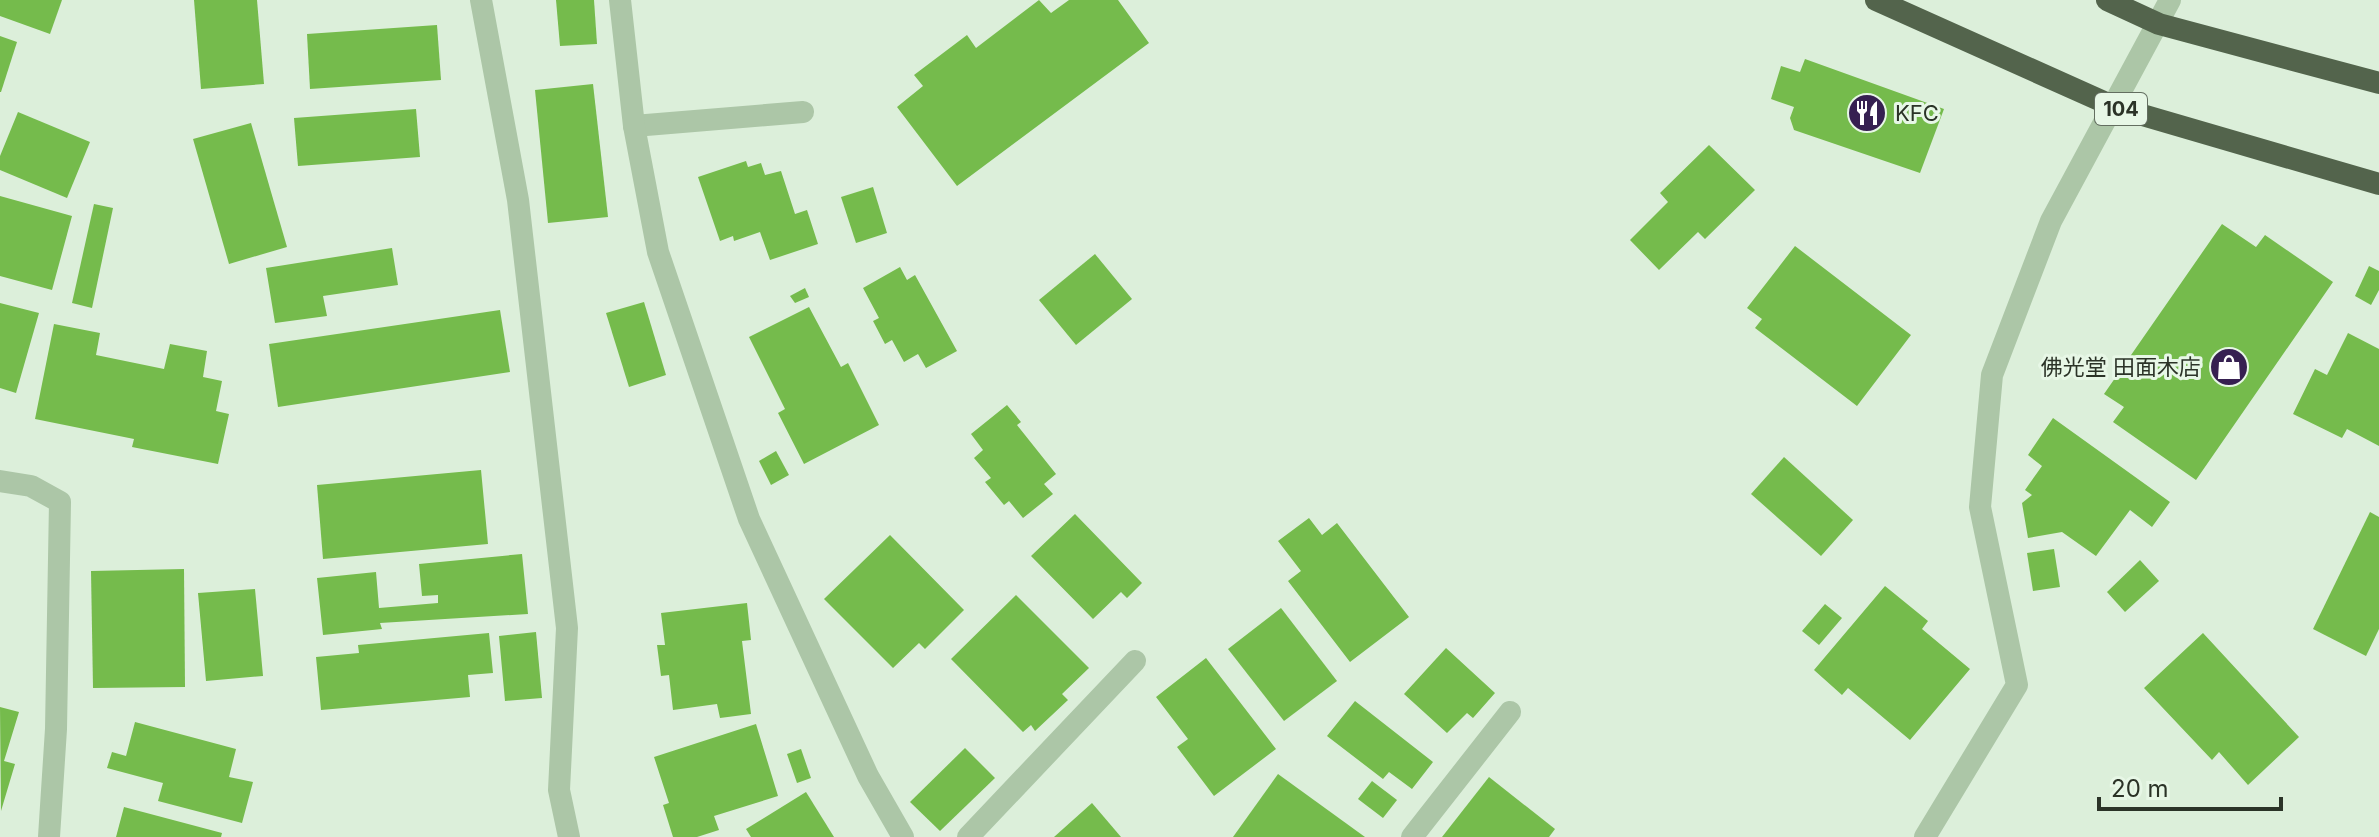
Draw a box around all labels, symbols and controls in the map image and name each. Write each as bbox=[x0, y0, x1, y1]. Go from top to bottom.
restaurant icon: KFC bbox=[1846, 92, 1888, 134]
road number: 104 bbox=[2095, 93, 2147, 125]
place label: KFC bbox=[1895, 100, 1939, 126]
shop icon: 佛光堂 田面木店 bbox=[2208, 346, 2250, 388]
place label: 佛光堂 田面木店 bbox=[2041, 354, 2201, 380]
scale bar bbox=[2099, 761, 2281, 811]
text: 20 m bbox=[2111, 774, 2169, 803]

